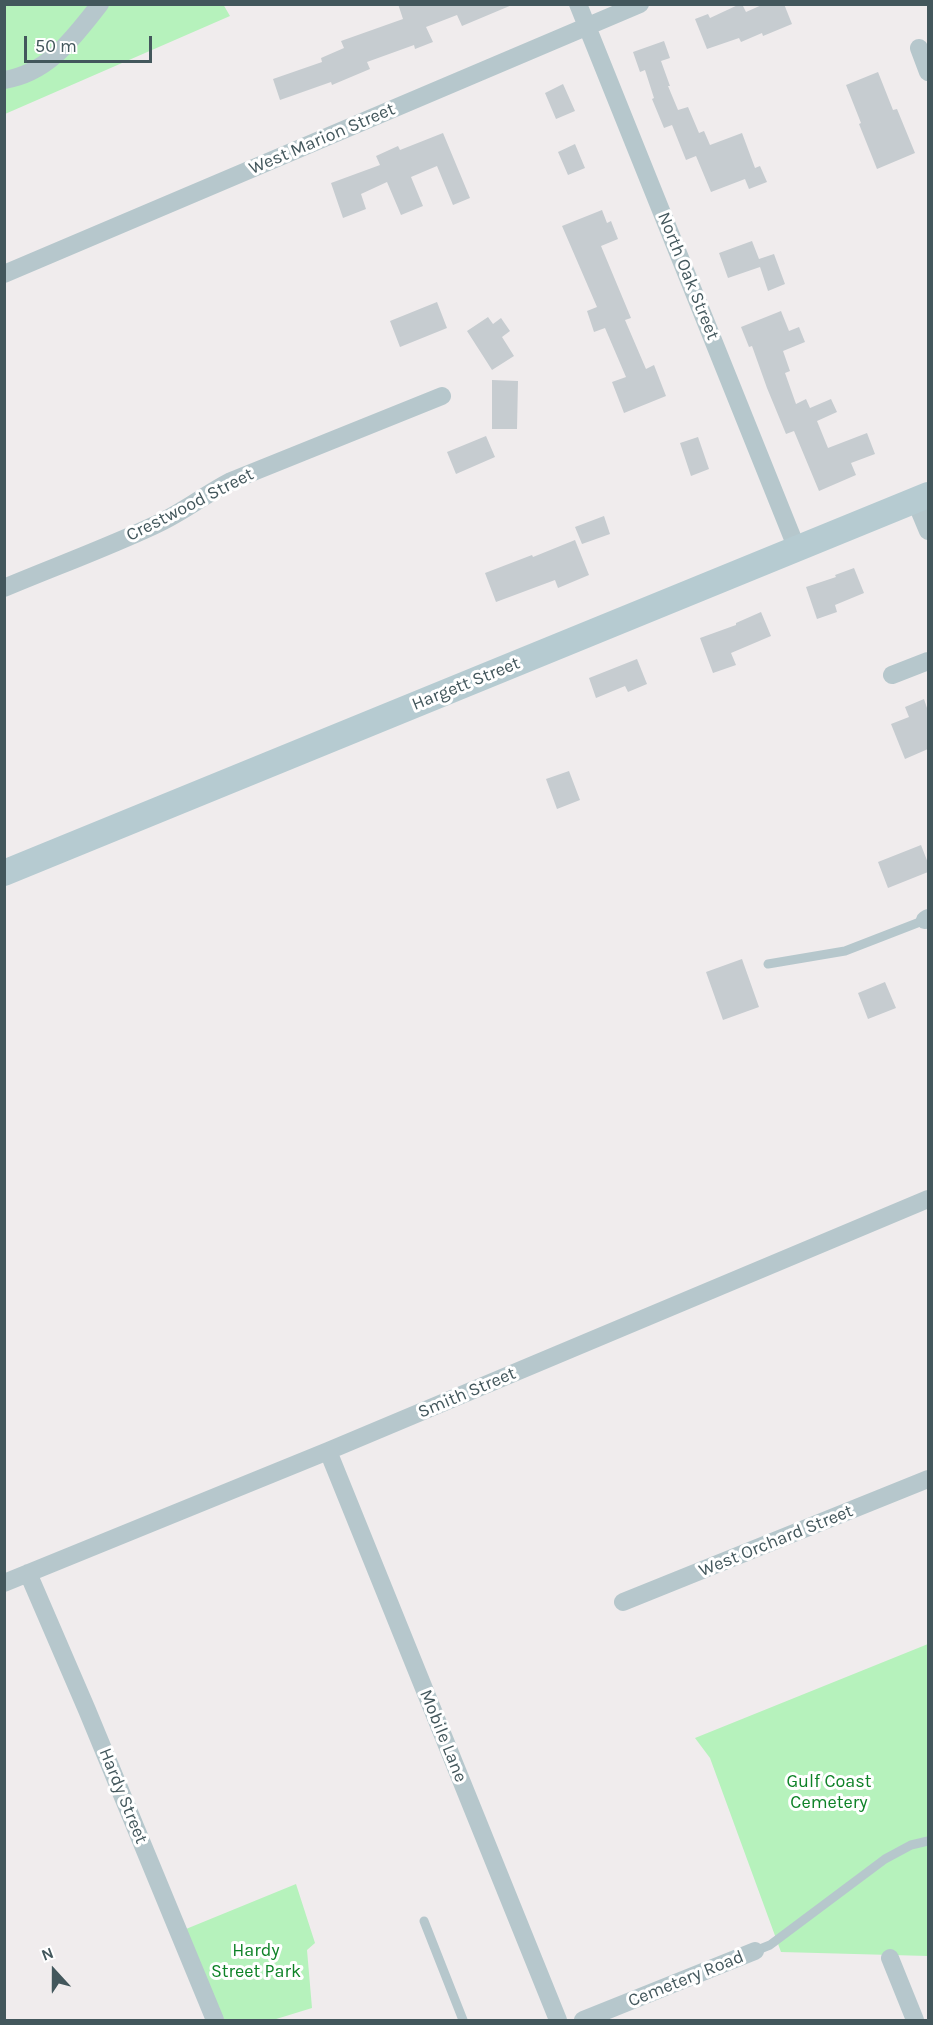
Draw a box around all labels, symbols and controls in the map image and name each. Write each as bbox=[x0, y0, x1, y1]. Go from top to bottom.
scale bar bbox=[27, 24, 154, 62]
text: 50 m bbox=[35, 35, 77, 57]
street label: West Marion Street bbox=[246, 98, 398, 180]
street label: North Oak Street bbox=[653, 209, 723, 343]
street label: Crestwood Street bbox=[123, 464, 257, 546]
street label: Hargett Street bbox=[409, 652, 523, 716]
street label: Smith Street bbox=[415, 1363, 519, 1423]
street label: West Orchard Street bbox=[696, 1500, 856, 1582]
street label: Mobile Lane bbox=[415, 1686, 471, 1786]
street label: Hardy Street bbox=[94, 1745, 152, 1847]
park label: Gulf Coast Cemetery bbox=[787, 1771, 871, 1814]
park label: Hardy Street Park bbox=[211, 1940, 301, 1982]
north arrow bbox=[24, 1941, 84, 2001]
text: N bbox=[39, 1943, 56, 1965]
street label: Cemetery Road bbox=[625, 1946, 747, 2012]

